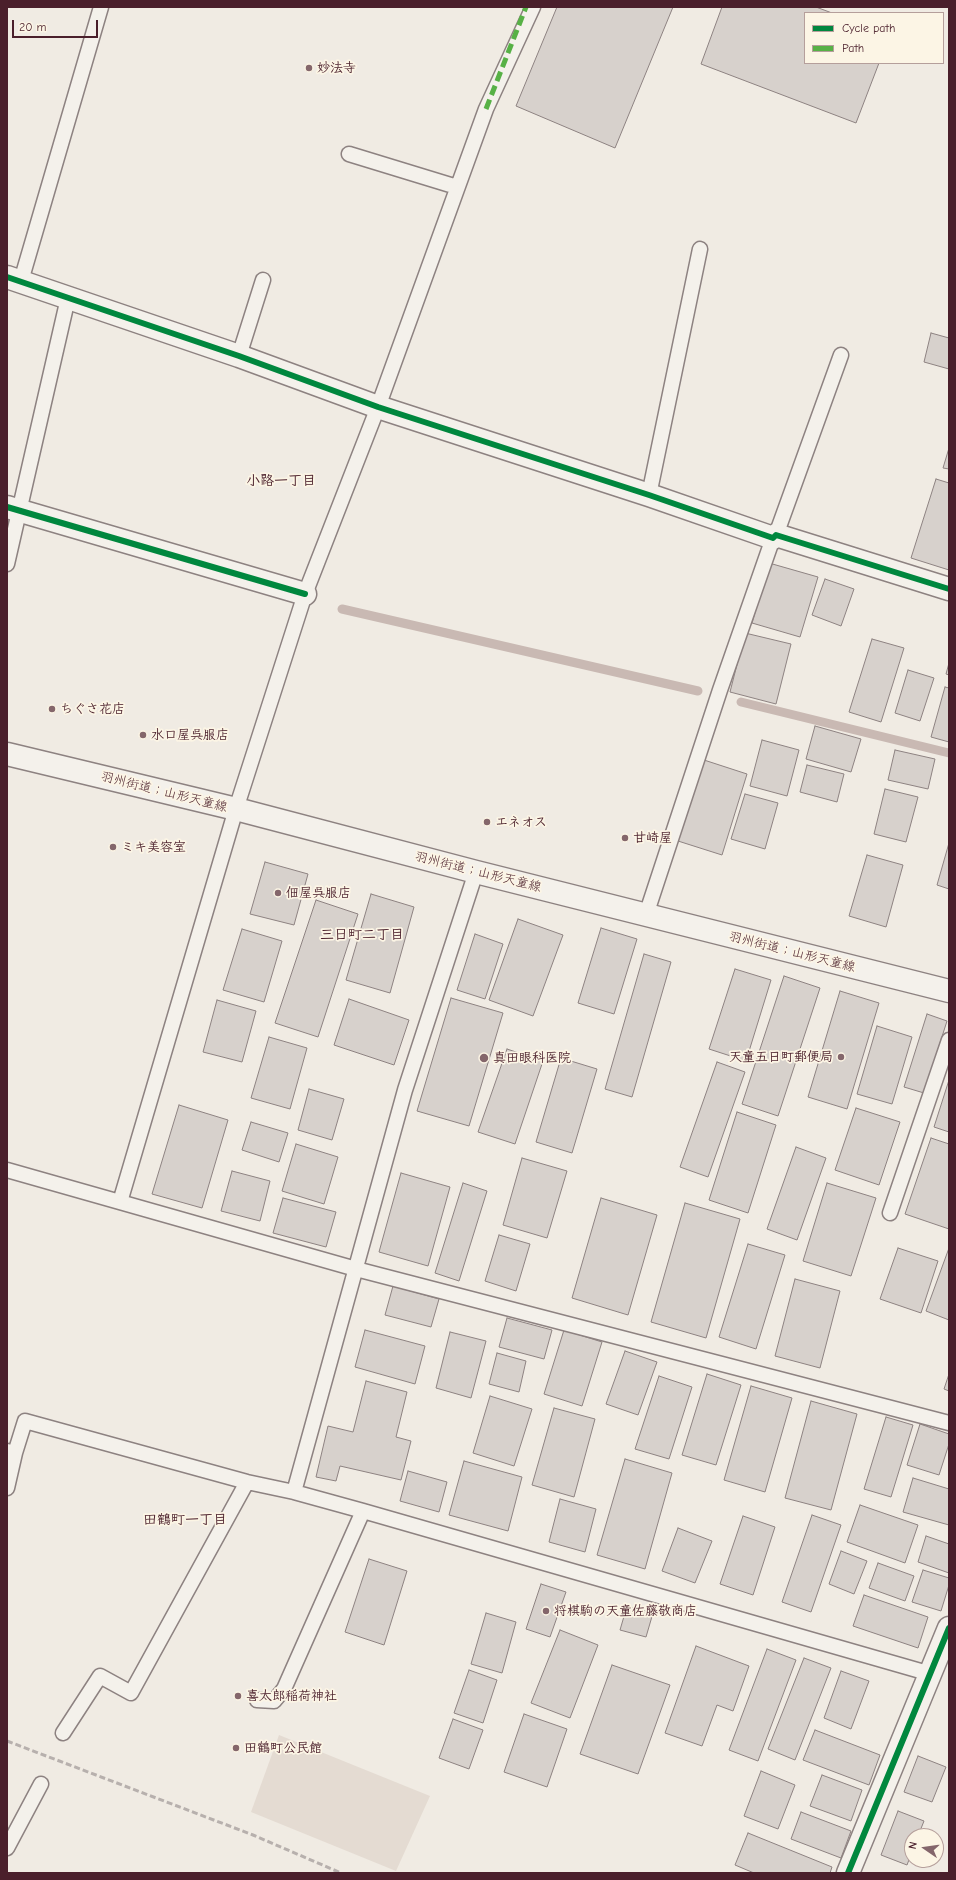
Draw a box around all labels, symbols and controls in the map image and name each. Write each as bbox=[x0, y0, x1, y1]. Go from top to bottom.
scale bar bbox=[14, 12, 100, 38]
legend bbox=[804, 12, 944, 64]
text: 20 m bbox=[19, 20, 47, 34]
text: Cycle path bbox=[842, 21, 895, 35]
text: Path bbox=[842, 41, 864, 55]
place label: 妙法寺 bbox=[317, 60, 356, 76]
marker: 妙法寺 bbox=[304, 63, 314, 73]
district label: 小路一丁目 bbox=[246, 473, 316, 489]
place label: ちぐさ花店 bbox=[60, 701, 125, 717]
marker: ちぐさ花店 bbox=[47, 704, 57, 714]
place label: 水口屋呉服店 bbox=[151, 727, 229, 743]
marker: 水口屋呉服店 bbox=[138, 730, 148, 740]
street label: 羽州街道；山形天童線 bbox=[99, 769, 229, 815]
place label: エネオス bbox=[495, 814, 547, 830]
marker: エネオス bbox=[482, 817, 492, 827]
place label: 甘崎屋 bbox=[633, 830, 672, 846]
marker: 甘崎屋 bbox=[620, 833, 630, 843]
place label: ミキ美容室 bbox=[121, 839, 186, 855]
marker: ミキ美容室 bbox=[108, 842, 118, 852]
street label: 羽州街道；山形天童線 bbox=[413, 849, 543, 895]
place label: 佃屋呉服店 bbox=[286, 885, 351, 901]
marker: 佃屋呉服店 bbox=[273, 888, 283, 898]
district label: 三日町二丁目 bbox=[320, 927, 404, 943]
street label: 羽州街道；山形天童線 bbox=[727, 929, 857, 975]
place label: 天童五日町郵便局 bbox=[729, 1049, 833, 1065]
place label: 真田眼科医院 bbox=[493, 1050, 571, 1066]
marker: 真田眼科医院 bbox=[478, 1052, 490, 1064]
marker: 天童五日町郵便局 bbox=[836, 1052, 846, 1062]
district label: 田鶴町一丁目 bbox=[143, 1512, 227, 1528]
place label: 将棋駒の天童佐藤敬商店 bbox=[554, 1603, 697, 1619]
marker: 将棋駒の天童佐藤敬商店 bbox=[541, 1606, 551, 1616]
place label: 喜太郎稲荷神社 bbox=[246, 1688, 337, 1704]
marker: 喜太郎稲荷神社 bbox=[233, 1691, 243, 1701]
place label: 田鶴町公民館 bbox=[244, 1740, 322, 1756]
marker: 田鶴町公民館 bbox=[231, 1743, 241, 1753]
north arrow bbox=[904, 1828, 944, 1868]
text: N bbox=[906, 1840, 920, 1850]

